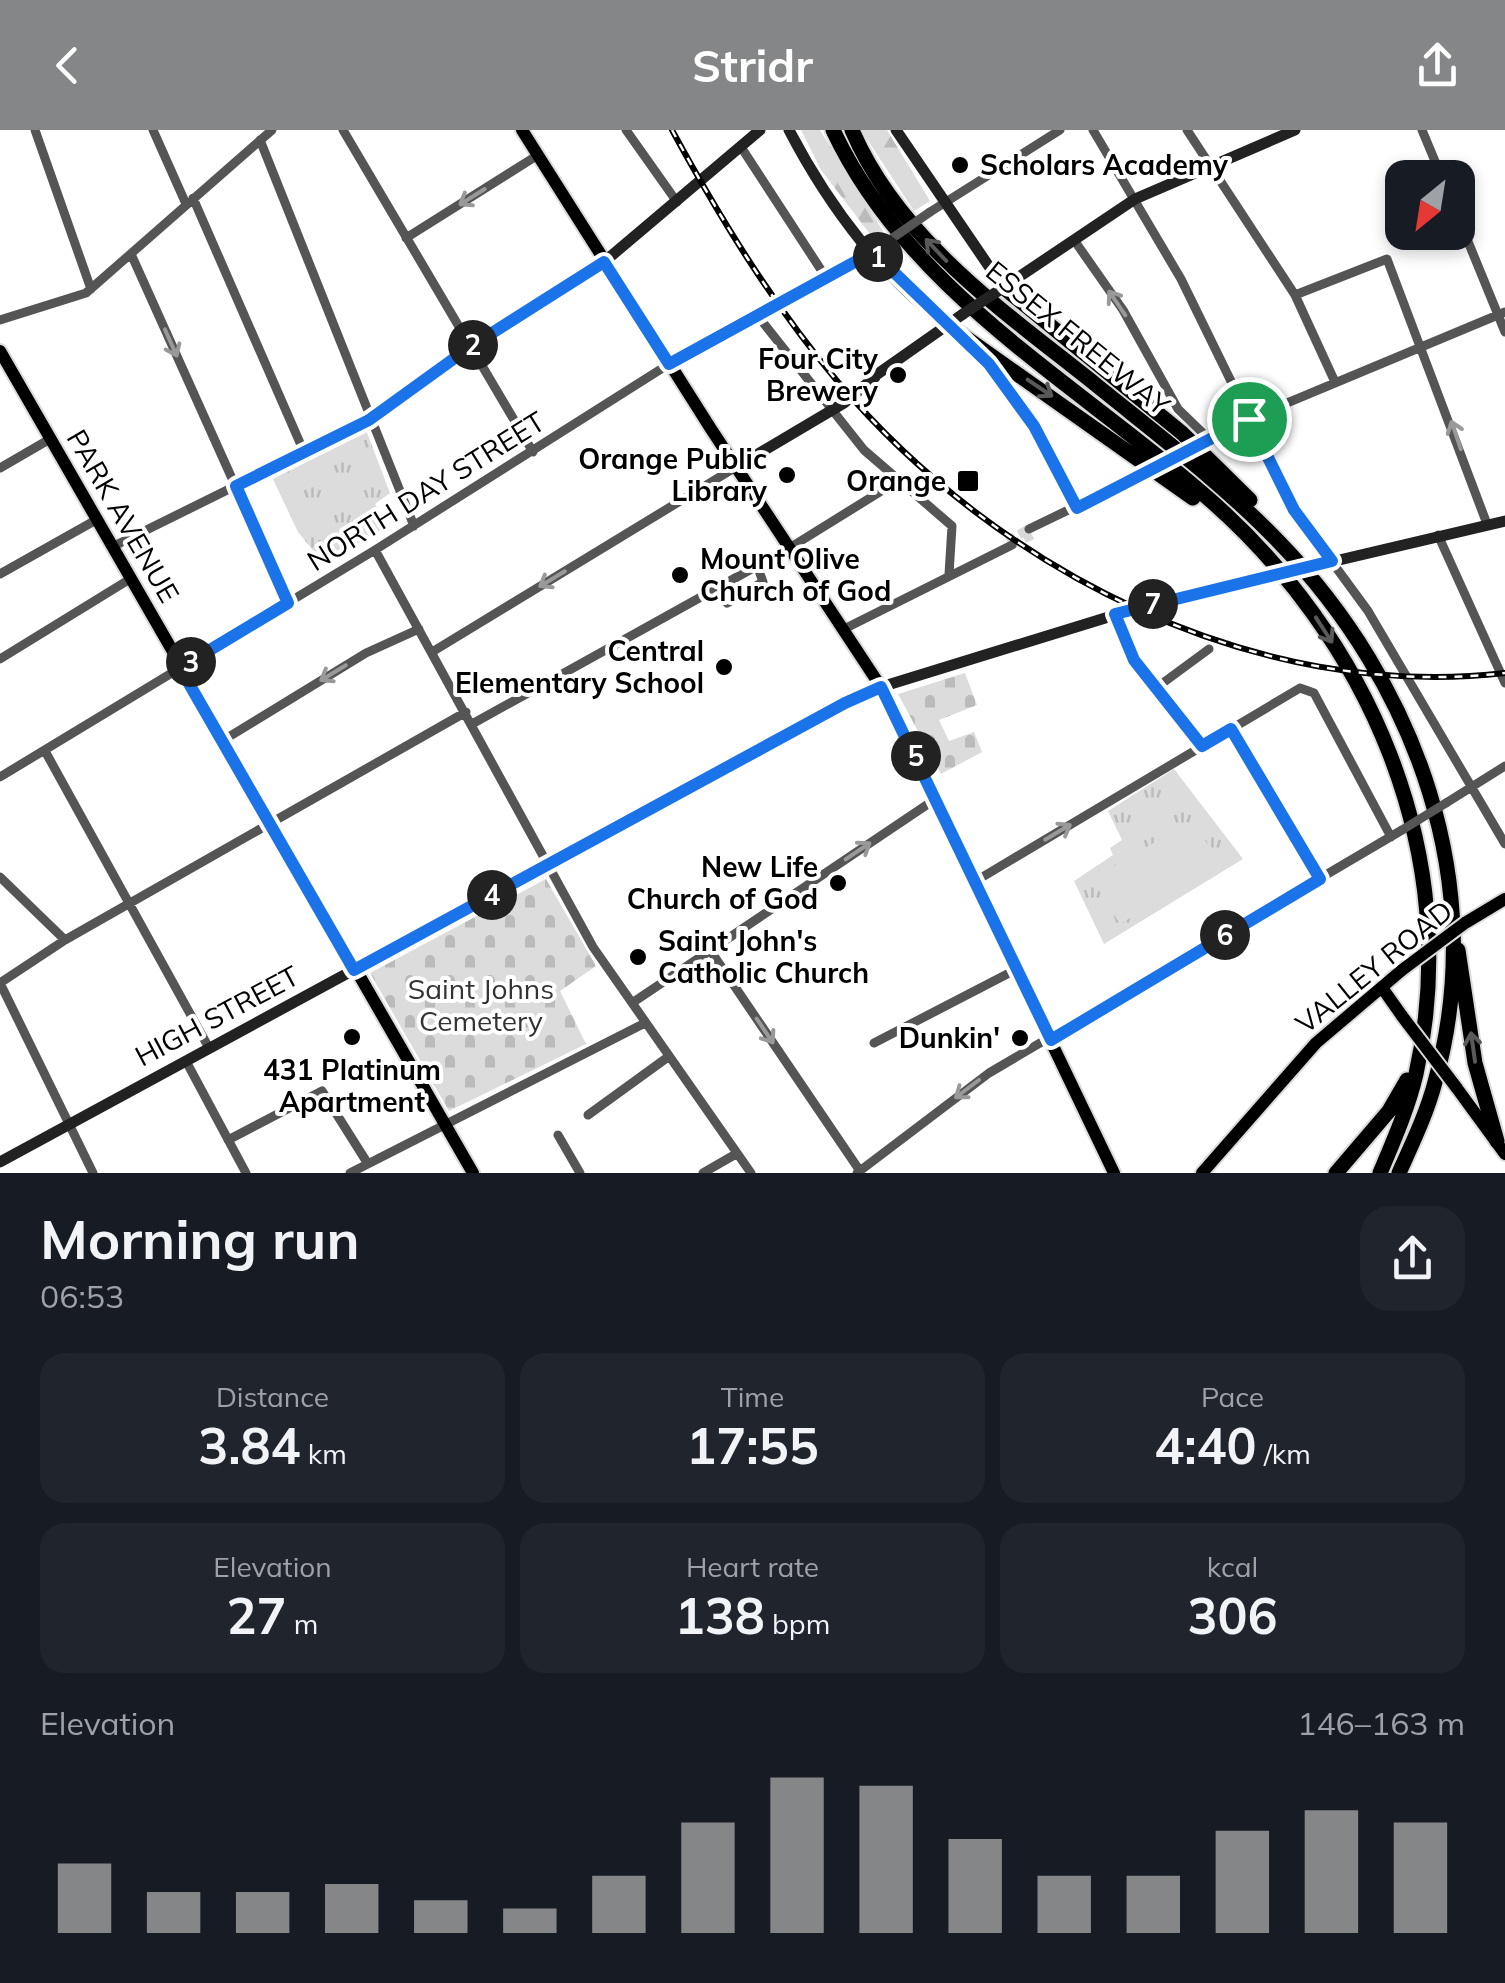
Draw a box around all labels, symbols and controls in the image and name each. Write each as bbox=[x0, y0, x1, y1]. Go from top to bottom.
text: Stridr bbox=[692, 37, 813, 93]
icon: back bbox=[40, 38, 95, 93]
icon: share bbox=[1410, 38, 1465, 93]
place label: Scholars Academy bbox=[980, 147, 1229, 182]
marker: Scholars Academy bbox=[949, 154, 971, 176]
north arrow bbox=[1385, 160, 1475, 250]
map controls bbox=[1385, 160, 1475, 250]
one-way arrow bbox=[458, 186, 487, 207]
pin: 1 bbox=[853, 232, 903, 282]
one-way arrow bbox=[925, 238, 948, 263]
text: 1 bbox=[870, 239, 886, 274]
street label: ESSEX FREEWAY bbox=[979, 253, 1178, 423]
one-way arrow bbox=[1107, 289, 1128, 317]
pin: 2 bbox=[448, 320, 498, 370]
one-way arrow bbox=[163, 327, 182, 357]
text: 2 bbox=[465, 327, 481, 362]
place label: Four City Brewery bbox=[758, 341, 879, 408]
marker: Four City Brewery bbox=[887, 364, 909, 386]
one-way arrow bbox=[1025, 377, 1053, 398]
pin bbox=[1207, 377, 1292, 462]
icon: arrive bbox=[1222, 392, 1277, 447]
street label: NORTH DAY STREET bbox=[301, 403, 551, 578]
one-way arrow bbox=[1446, 420, 1464, 451]
street label: PARK AVENUE bbox=[60, 423, 187, 609]
place label: Orange Public Library bbox=[578, 441, 768, 508]
place label: Orange bbox=[846, 463, 946, 498]
marker: Orange Public Library bbox=[776, 464, 798, 486]
marker: Orange bbox=[955, 468, 981, 494]
place label: Mount Olive Church of God bbox=[700, 541, 891, 608]
marker: Mount Olive Church of God bbox=[669, 564, 691, 586]
one-way arrow bbox=[538, 569, 567, 589]
pin: 7 bbox=[1128, 579, 1178, 629]
text: 7 bbox=[1145, 586, 1161, 621]
one-way arrow bbox=[1313, 615, 1334, 643]
place label: Central Elementary School bbox=[455, 633, 704, 700]
pin: 3 bbox=[166, 637, 216, 687]
text: 3 bbox=[183, 644, 199, 679]
marker: Central Elementary School bbox=[713, 656, 735, 678]
one-way arrow bbox=[319, 663, 348, 684]
pin: 5 bbox=[891, 731, 941, 781]
text: 5 bbox=[908, 738, 924, 773]
one-way arrow bbox=[1043, 822, 1072, 842]
one-way arrow bbox=[844, 841, 871, 861]
place label: New Life Church of God bbox=[627, 849, 818, 916]
pin: 4 bbox=[467, 870, 517, 920]
marker: New Life Church of God bbox=[827, 872, 849, 894]
text: 4 bbox=[484, 877, 500, 912]
street label: VALLEY ROAD bbox=[1288, 893, 1459, 1041]
pin: 6 bbox=[1200, 910, 1250, 960]
text: 6 bbox=[1217, 917, 1233, 952]
place label: Saint John's Catholic Church bbox=[658, 923, 869, 990]
marker: Saint John's Catholic Church bbox=[627, 946, 649, 968]
street label: HIGH STREET bbox=[129, 958, 305, 1073]
park label: Saint Johns Cemetery bbox=[408, 971, 554, 1038]
one-way arrow bbox=[754, 1016, 775, 1044]
place label: Dunkin' bbox=[899, 1020, 1000, 1055]
marker: 431 Platinum Apartment bbox=[341, 1026, 363, 1048]
marker: Dunkin' bbox=[1009, 1027, 1031, 1049]
one-way arrow bbox=[1463, 1032, 1481, 1064]
place label: 431 Platinum Apartment bbox=[263, 1052, 441, 1119]
one-way arrow bbox=[954, 1079, 981, 1100]
text: Morning run bbox=[40, 1204, 360, 1273]
button: share bbox=[1360, 1206, 1465, 1311]
text: 06:53 bbox=[40, 1276, 124, 1316]
text: Distance bbox=[216, 1379, 329, 1414]
text: Time bbox=[721, 1379, 784, 1414]
text: Pace bbox=[1201, 1379, 1264, 1414]
text: 3.84 bbox=[198, 1414, 301, 1477]
text: 17:55 bbox=[686, 1414, 819, 1477]
text: 4:40 bbox=[1154, 1414, 1257, 1477]
text: km bbox=[301, 1436, 347, 1471]
text: /km bbox=[1257, 1436, 1311, 1471]
text: Elevation bbox=[213, 1549, 332, 1584]
text: Heart rate bbox=[686, 1549, 819, 1584]
text: kcal bbox=[1207, 1549, 1258, 1584]
text: 27 bbox=[227, 1584, 287, 1647]
text: 138 bbox=[675, 1584, 765, 1647]
text: 306 bbox=[1188, 1584, 1278, 1647]
text: m bbox=[287, 1606, 318, 1641]
text: bpm bbox=[765, 1606, 830, 1641]
text: Elevation bbox=[40, 1703, 175, 1743]
text: 146–163 m bbox=[1297, 1703, 1465, 1743]

